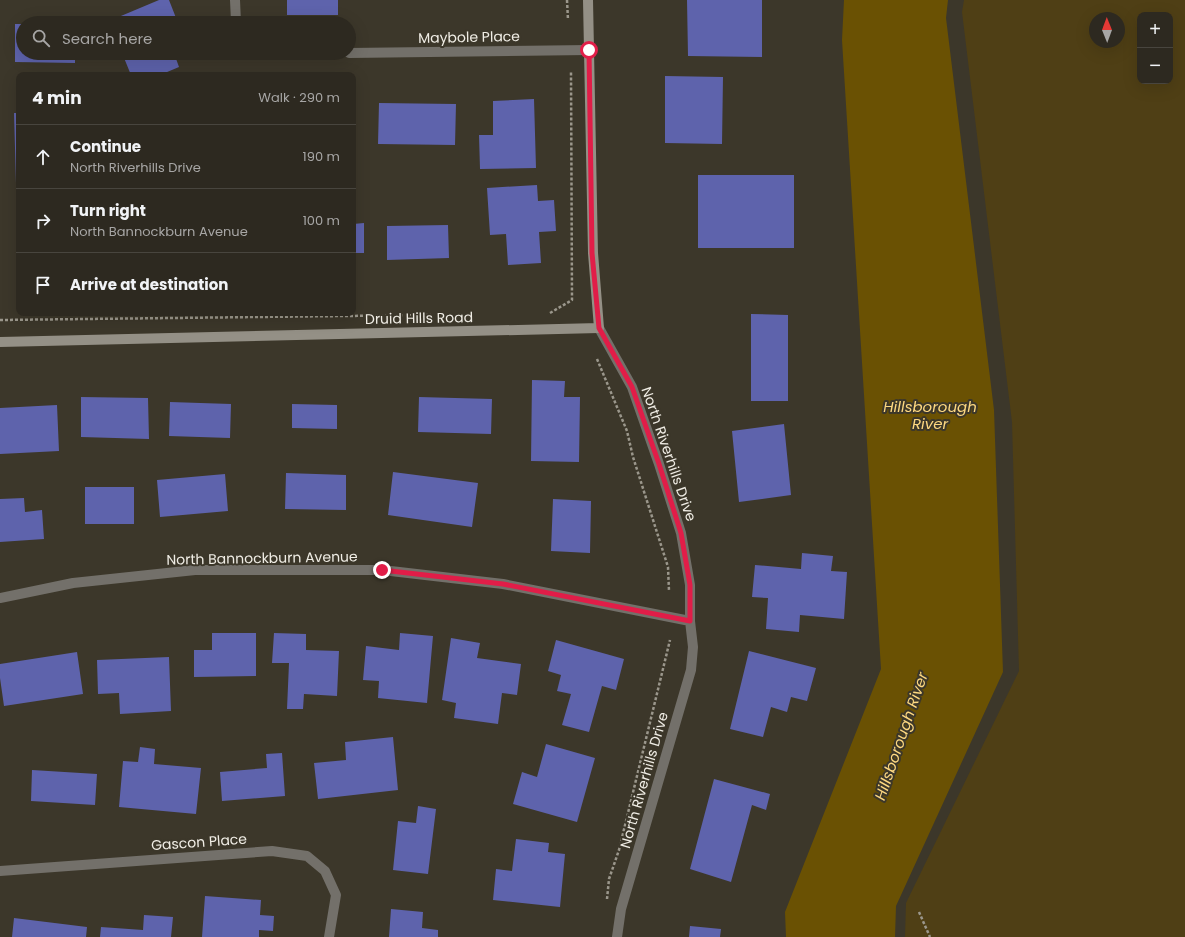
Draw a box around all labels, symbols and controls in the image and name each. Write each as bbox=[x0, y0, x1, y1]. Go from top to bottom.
north arrow bbox=[1089, 12, 1125, 48]
map controls bbox=[1137, 12, 1173, 84]
button: + bbox=[1137, 12, 1173, 48]
search box bbox=[16, 16, 356, 60]
street label: Maybole Place bbox=[418, 26, 520, 48]
icon: search bbox=[30, 27, 52, 49]
text: Search here bbox=[62, 28, 152, 49]
route start bbox=[580, 41, 598, 59]
button: − bbox=[1137, 48, 1173, 84]
text: 4 min bbox=[32, 86, 82, 110]
text: Walk · 290 m bbox=[258, 88, 340, 107]
text: Continue bbox=[70, 136, 141, 157]
icon: ahead bbox=[32, 146, 54, 168]
text: 190 m bbox=[303, 147, 340, 166]
text: North Riverhills Drive bbox=[70, 158, 201, 177]
text: Turn right bbox=[70, 200, 146, 221]
icon: right bbox=[32, 210, 54, 232]
text: 100 m bbox=[303, 211, 340, 230]
text: North Bannockburn Avenue bbox=[70, 222, 248, 241]
icon: arrive bbox=[32, 274, 54, 296]
text: Arrive at destination bbox=[70, 274, 228, 295]
street label: Druid Hills Road bbox=[365, 307, 473, 329]
street label: North Riverhills Drive bbox=[637, 384, 702, 524]
water label: Hillsborough River bbox=[883, 396, 977, 434]
street label: North Bannockburn Avenue bbox=[166, 546, 358, 570]
route end bbox=[373, 561, 391, 579]
water label: Hillsborough River bbox=[869, 669, 933, 803]
street label: North Riverhills Drive bbox=[615, 709, 673, 851]
street label: Gascon Place bbox=[150, 829, 248, 855]

